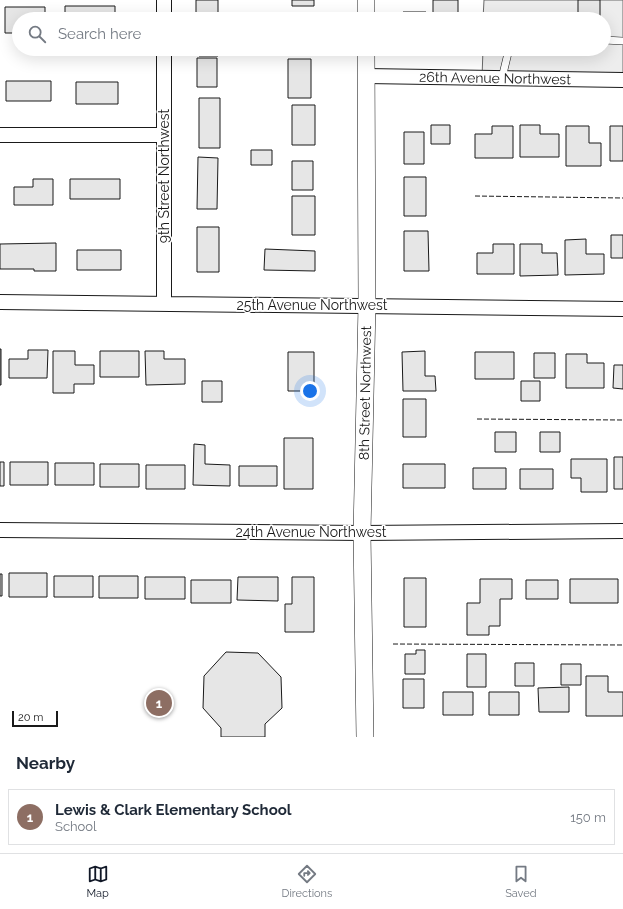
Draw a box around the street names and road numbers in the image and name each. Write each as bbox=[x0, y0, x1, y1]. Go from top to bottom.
street label: 26th Avenue Northwest bbox=[419, 69, 571, 87]
street label: 9th Street Northwest bbox=[156, 108, 172, 243]
street label: 25th Avenue Northwest bbox=[236, 297, 388, 313]
street label: 8th Street Northwest bbox=[356, 325, 374, 460]
street label: 24th Avenue Northwest bbox=[235, 524, 387, 540]

